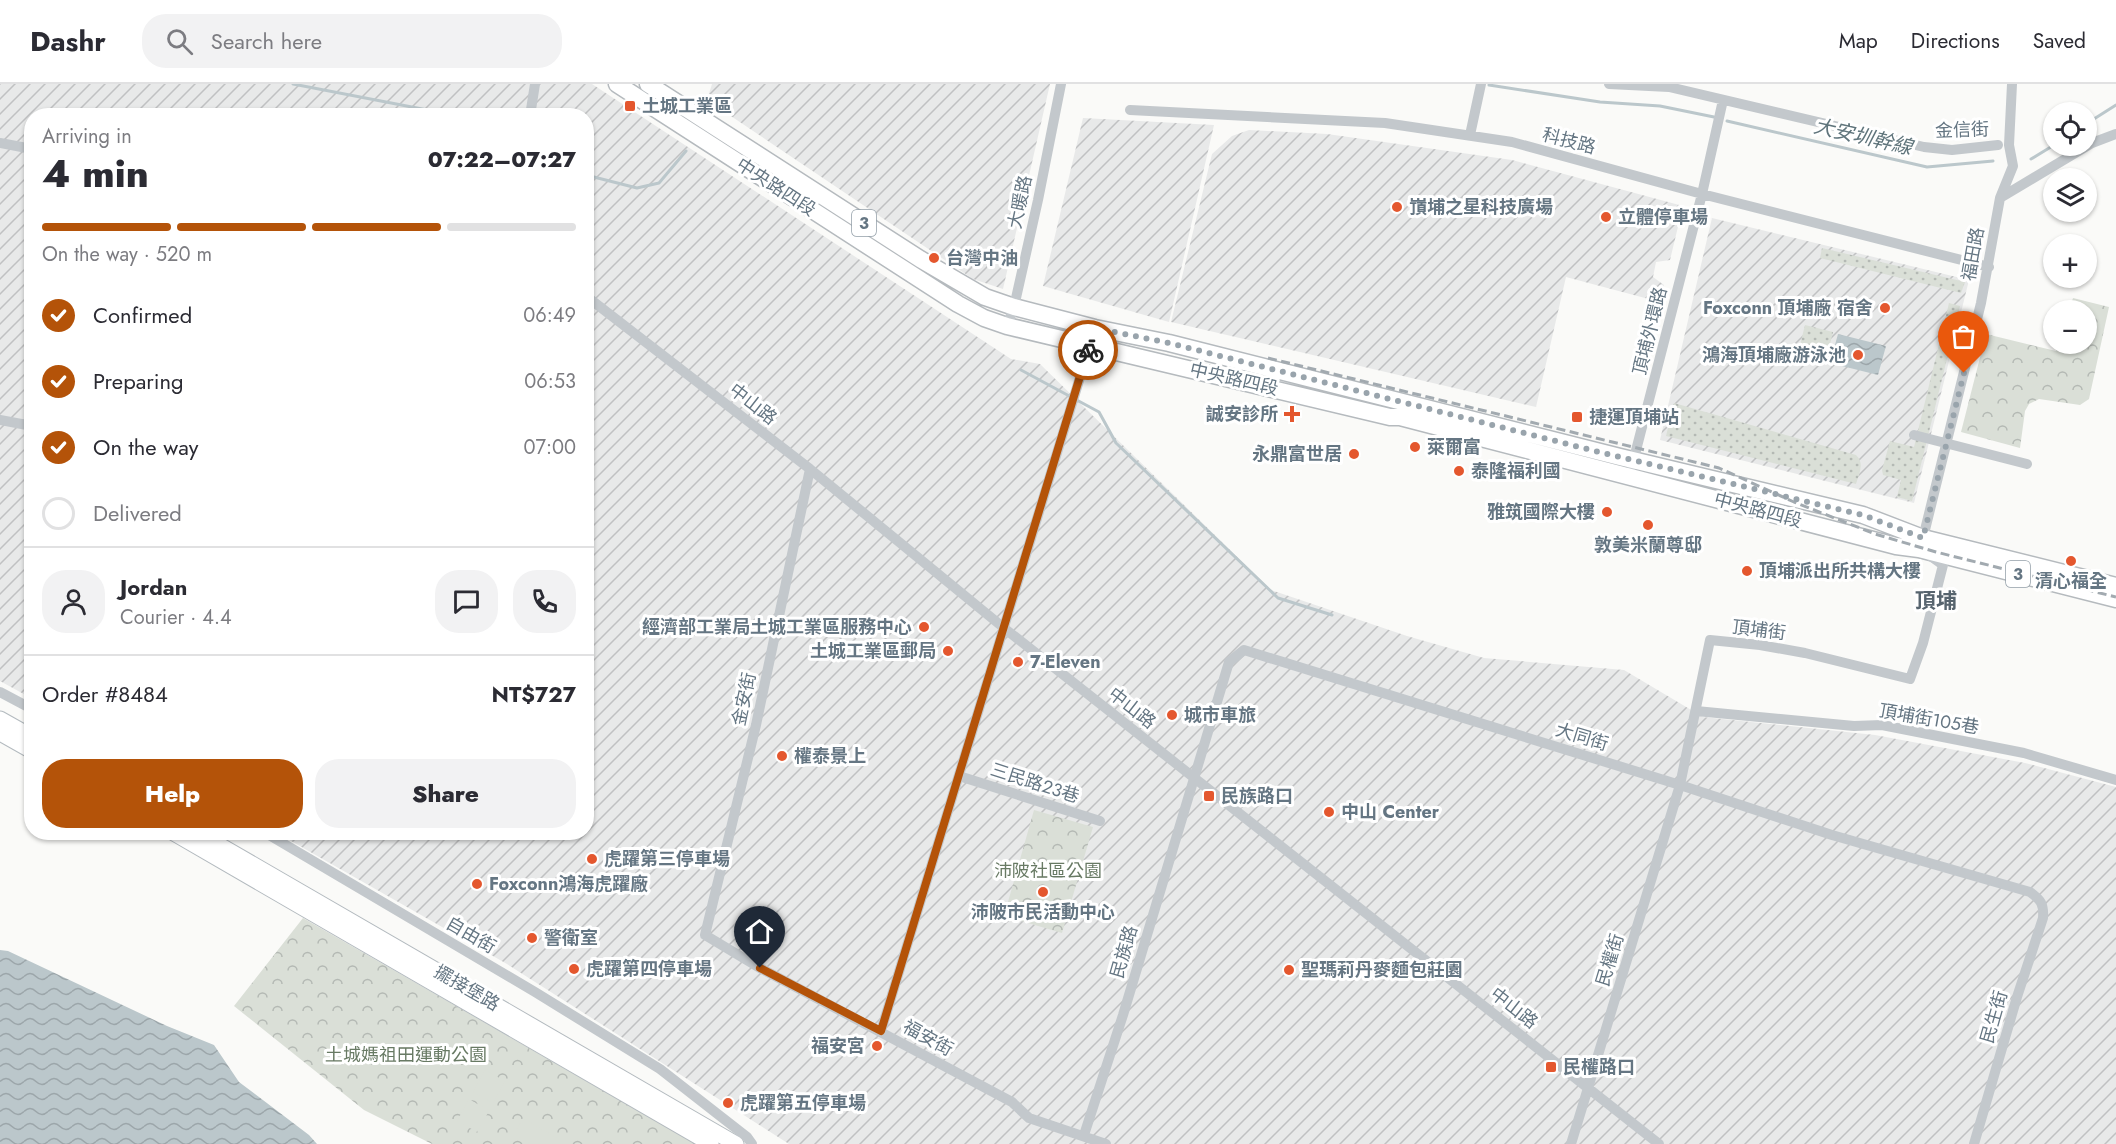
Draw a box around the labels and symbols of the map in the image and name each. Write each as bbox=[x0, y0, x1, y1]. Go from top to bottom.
place label: 土城工業區 bbox=[642, 93, 732, 119]
marker: 土城工業區 bbox=[623, 99, 637, 113]
water label: 大安圳幹線 bbox=[1811, 112, 1917, 163]
street label: 金信街 bbox=[1935, 116, 1989, 144]
street label: 科技路 bbox=[1540, 121, 1598, 161]
street label: 中央路四段 bbox=[731, 152, 821, 222]
street label: 大暖路 bbox=[1002, 173, 1038, 231]
place label: 嵿埔之星科技廣場 bbox=[1409, 194, 1553, 220]
marker: 嵿埔之星科技廣場 bbox=[1390, 200, 1404, 214]
place label: 立體停車場 bbox=[1618, 204, 1708, 230]
road number: 3 bbox=[852, 210, 876, 236]
marker: 立體停車場 bbox=[1599, 210, 1613, 224]
street label: 福田路 bbox=[1956, 225, 1990, 283]
place label: 台灣中油 bbox=[946, 245, 1018, 271]
marker: 台灣中油 bbox=[927, 251, 941, 265]
street label: 頂埔外環路 bbox=[1626, 284, 1674, 378]
place label: Foxconn 頂埔廠 宿舍 bbox=[1703, 295, 1873, 321]
marker: Foxconn 頂埔廠 宿舍 bbox=[1878, 301, 1892, 315]
pin bbox=[1938, 311, 1989, 373]
courier bbox=[1058, 320, 1118, 380]
place label: 鴻海頂埔廠游泳池 bbox=[1702, 342, 1846, 368]
marker: 鴻海頂埔廠游泳池 bbox=[1851, 348, 1865, 362]
street label: 中央路四段 bbox=[1187, 356, 1281, 402]
street label: 中山路 bbox=[724, 377, 782, 431]
place label: 誠安診所 bbox=[1206, 401, 1278, 427]
place label: 捷運頂埔站 bbox=[1589, 404, 1679, 430]
marker: 誠安診所 bbox=[1283, 405, 1301, 423]
marker: 捷運頂埔站 bbox=[1570, 410, 1584, 424]
place label: 萊爾富 bbox=[1427, 434, 1481, 460]
marker: 萊爾富 bbox=[1408, 440, 1422, 454]
place label: 永鼎富世居 bbox=[1252, 441, 1342, 467]
marker: 永鼎富世居 bbox=[1347, 447, 1361, 461]
place label: 泰隆福利國 bbox=[1471, 458, 1561, 484]
marker: 泰隆福利國 bbox=[1452, 464, 1466, 478]
street label: 中央路四段 bbox=[1711, 486, 1805, 534]
place label: 雅筑國際大樓 bbox=[1487, 499, 1595, 525]
marker: 雅筑國際大樓 bbox=[1600, 505, 1614, 519]
marker: 敦美米蘭尊邸 bbox=[1641, 518, 1655, 532]
place label: 敦美米蘭尊邸 bbox=[1594, 532, 1702, 558]
marker: 清心福全 bbox=[2064, 554, 2078, 568]
place label: 頂埔派出所共構大樓 bbox=[1759, 558, 1921, 584]
road number: 3 bbox=[2006, 561, 2030, 587]
marker: 頂埔派出所共構大樓 bbox=[1740, 564, 1754, 578]
place label: 清心福全 bbox=[2035, 568, 2107, 594]
district label: 頂埔 bbox=[1915, 586, 1957, 616]
place label: 經濟部工業局土城工業區服務中心 bbox=[642, 614, 912, 640]
street label: 頂埔街 bbox=[1731, 614, 1787, 646]
marker: 經濟部工業局土城工業區服務中心 bbox=[917, 620, 931, 634]
place label: 土城工業區郵局 bbox=[810, 638, 936, 664]
marker: 土城工業區郵局 bbox=[941, 644, 955, 658]
place label: 7-Eleven bbox=[1030, 649, 1101, 675]
marker: 7-Eleven bbox=[1011, 655, 1025, 669]
street label: 金安街 bbox=[726, 670, 762, 728]
street label: 中山路 bbox=[1103, 681, 1161, 735]
street label: 頂埔街105巷 bbox=[1877, 697, 1981, 741]
place label: 城市車旅 bbox=[1184, 702, 1256, 728]
marker: 城市車旅 bbox=[1165, 708, 1179, 722]
street label: 大同街 bbox=[1552, 717, 1612, 757]
place label: 權泰景上 bbox=[794, 743, 866, 769]
marker: 權泰景上 bbox=[775, 749, 789, 763]
street label: 三民路23巷 bbox=[987, 756, 1083, 810]
place label: 民族路口 bbox=[1221, 783, 1293, 809]
marker: 民族路口 bbox=[1202, 789, 1216, 803]
place label: 中山 Center bbox=[1341, 799, 1440, 825]
marker: 中山 Center bbox=[1322, 805, 1336, 819]
place label: 虎躍第三停車場 bbox=[604, 846, 730, 872]
marker: 虎躍第三停車場 bbox=[585, 852, 599, 866]
park label: 沛陂社區公園 bbox=[994, 858, 1102, 884]
place label: Foxconn鴻海虎躍廠 bbox=[489, 871, 648, 897]
marker: Foxconn鴻海虎躍廠 bbox=[470, 877, 484, 891]
marker: 沛陂市民活動中心 bbox=[1036, 885, 1050, 899]
place label: 沛陂市民活動中心 bbox=[971, 899, 1115, 925]
pin bbox=[734, 906, 785, 968]
street label: 自由街 bbox=[441, 910, 501, 960]
street label: 民族路 bbox=[1104, 922, 1144, 982]
place label: 警衛室 bbox=[544, 925, 598, 951]
street label: 民權街 bbox=[1590, 930, 1630, 990]
marker: 警衛室 bbox=[525, 931, 539, 945]
place label: 虎躍第四停車場 bbox=[586, 956, 712, 982]
place label: 聖瑪莉丹麥麵包莊園 bbox=[1301, 957, 1463, 983]
street label: 擺接堡路 bbox=[429, 959, 505, 1017]
marker: 虎躍第四停車場 bbox=[567, 962, 581, 976]
marker: 聖瑪莉丹麥麵包莊園 bbox=[1282, 963, 1296, 977]
street label: 中山路 bbox=[1485, 981, 1543, 1035]
street label: 民生街 bbox=[1974, 987, 2014, 1047]
street label: 福安街 bbox=[898, 1014, 958, 1062]
place label: 福安宮 bbox=[811, 1033, 865, 1059]
marker: 福安宮 bbox=[870, 1039, 884, 1053]
park label: 土城媽祖田運動公園 bbox=[325, 1042, 487, 1068]
place label: 民權路口 bbox=[1563, 1054, 1635, 1080]
marker: 民權路口 bbox=[1544, 1060, 1558, 1074]
place label: 虎躍第五停車場 bbox=[740, 1090, 866, 1116]
marker: 虎躍第五停車場 bbox=[721, 1096, 735, 1110]

